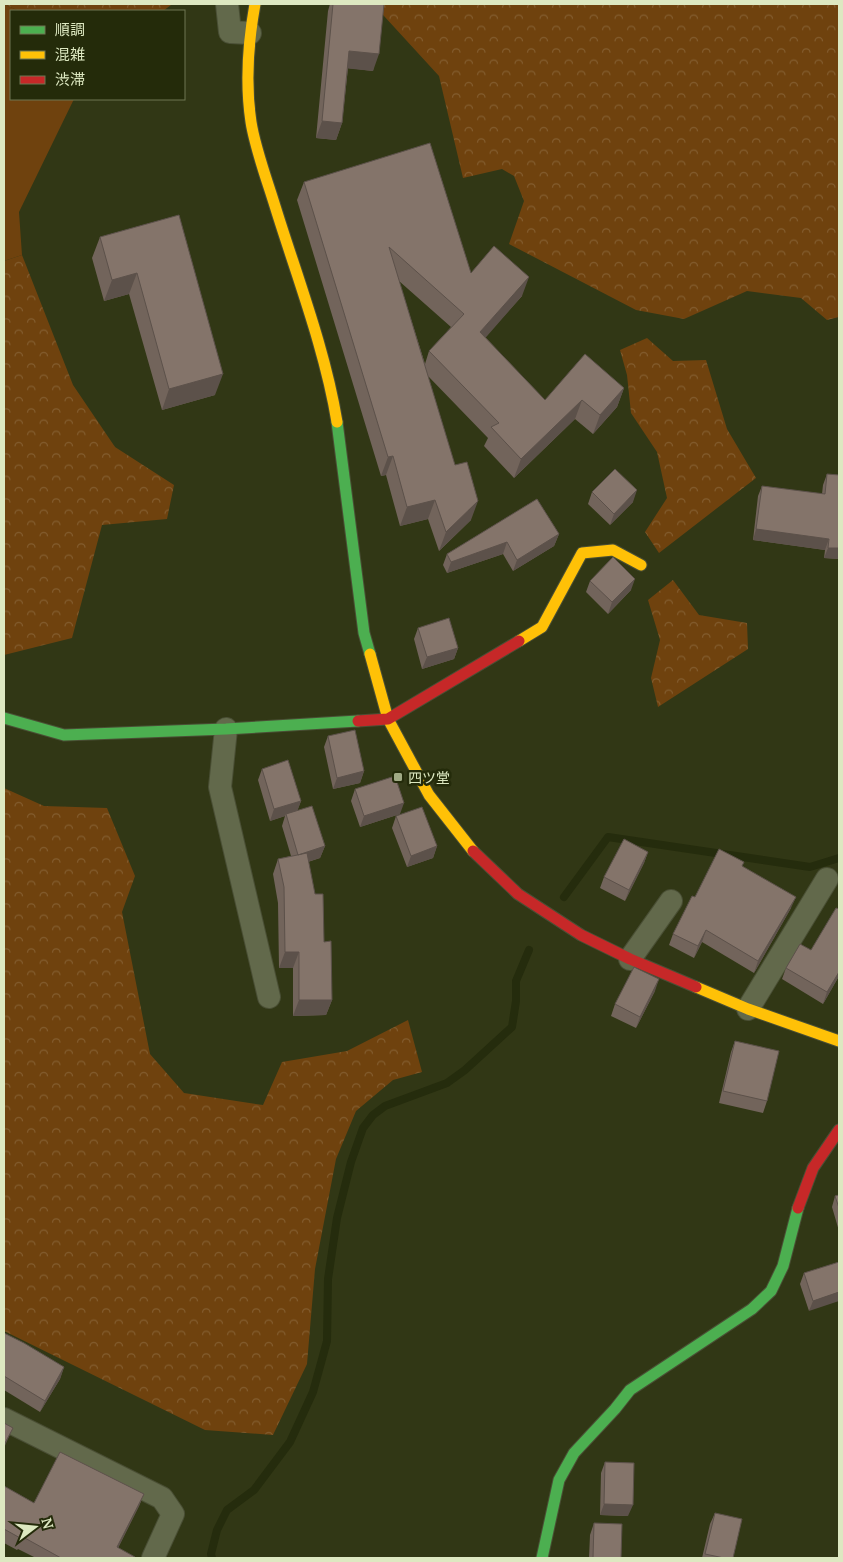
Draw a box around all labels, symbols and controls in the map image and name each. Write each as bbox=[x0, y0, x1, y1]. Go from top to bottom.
legend bbox=[10, 10, 185, 100]
text: 順調 bbox=[55, 19, 85, 39]
text: 混雑 bbox=[55, 44, 85, 64]
text: 渋滞 bbox=[55, 69, 85, 89]
place label: 四ツ堂 bbox=[408, 768, 450, 787]
marker: 四ツ堂 bbox=[392, 771, 404, 783]
north arrow bbox=[10, 1502, 60, 1552]
text: N bbox=[37, 1516, 59, 1531]

